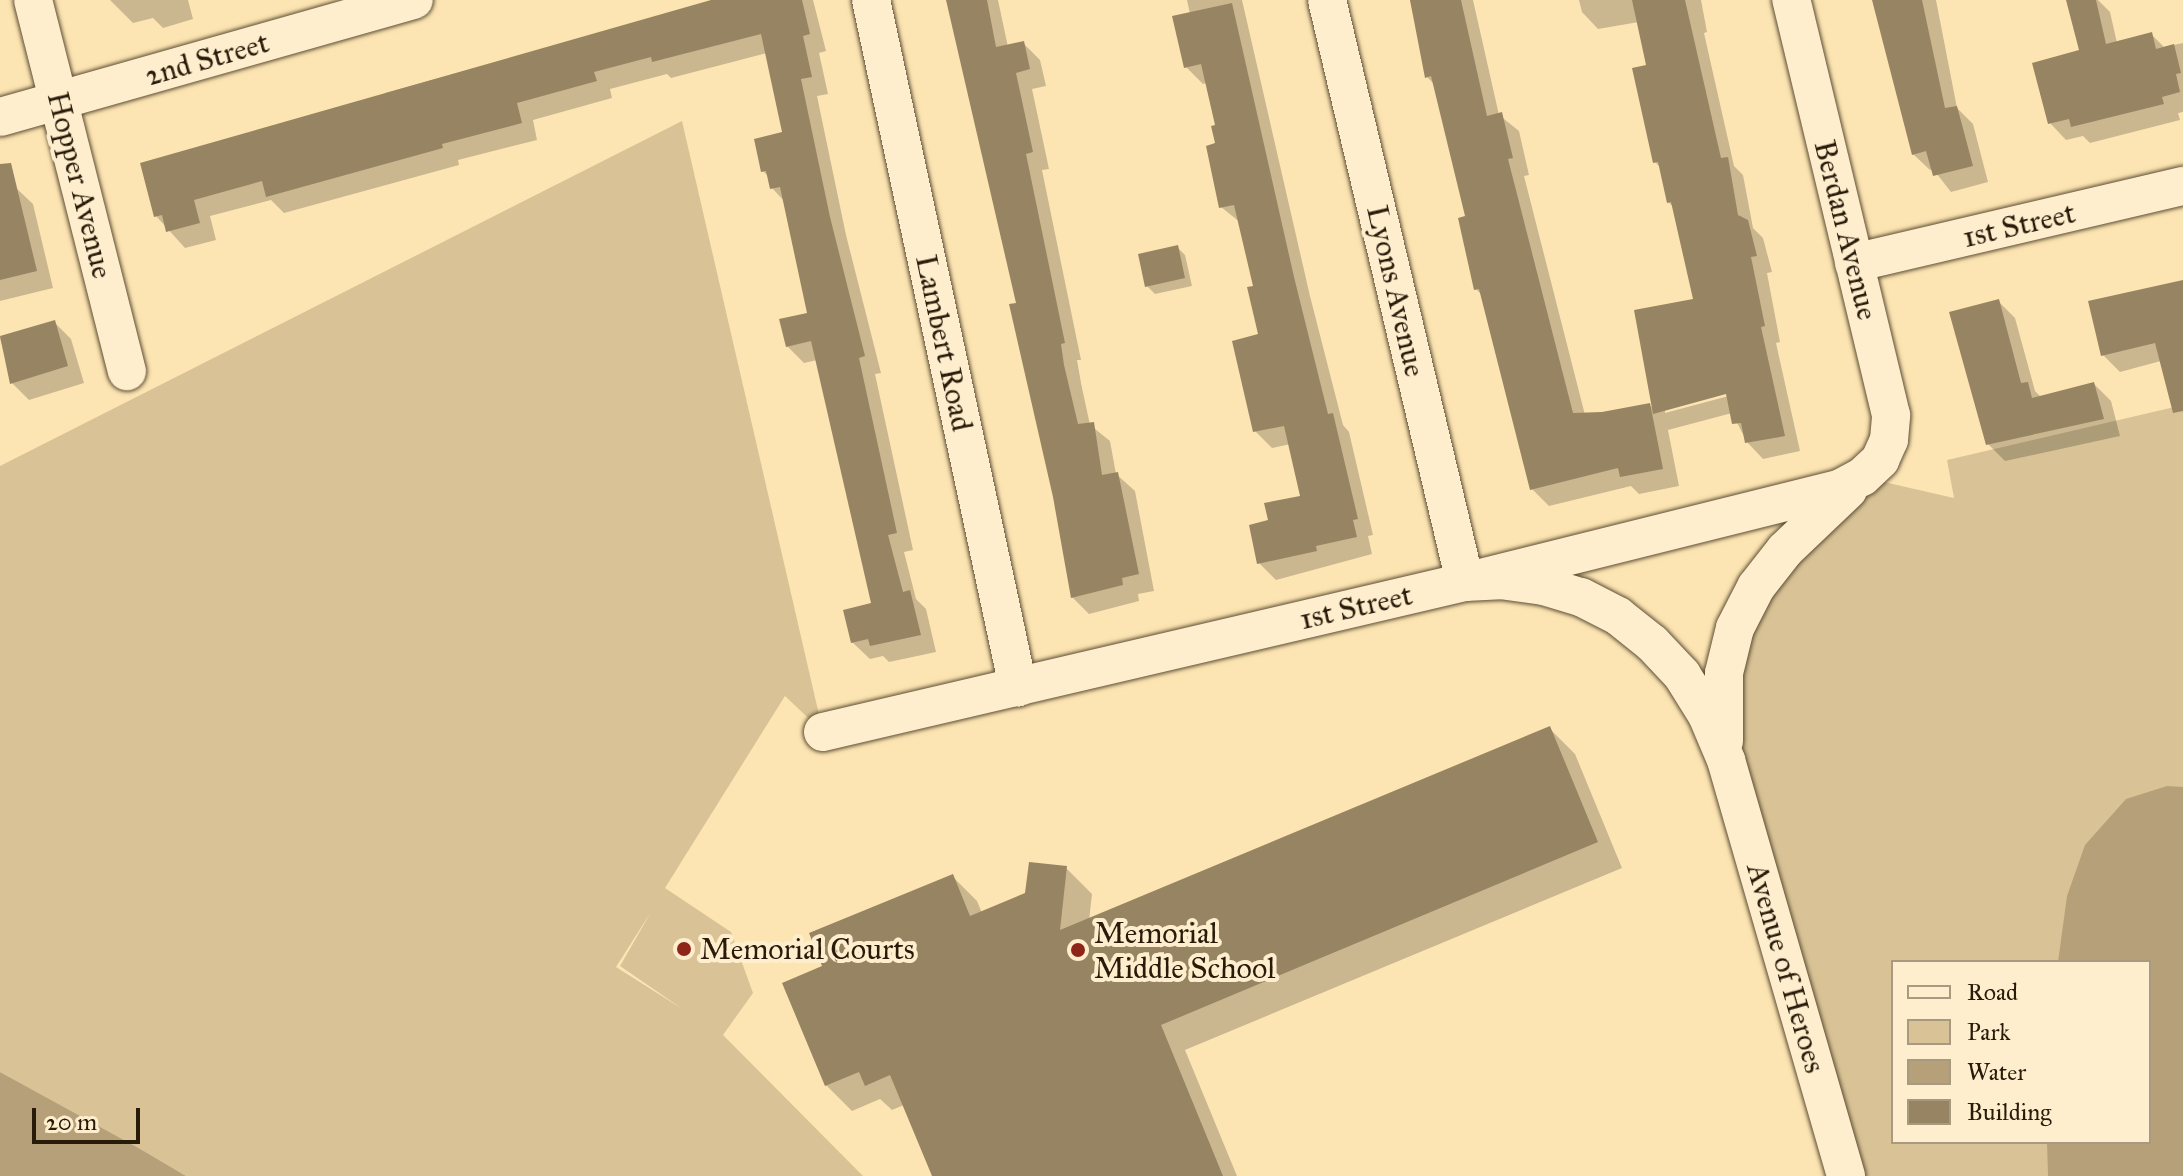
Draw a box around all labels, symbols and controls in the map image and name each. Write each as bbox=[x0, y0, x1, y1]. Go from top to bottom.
street label: 2nd Street bbox=[141, 24, 273, 94]
street label: Hopper Avenue bbox=[39, 88, 121, 282]
street label: Berdan Avenue bbox=[1806, 136, 1886, 324]
street label: 1st Street bbox=[1959, 195, 2079, 255]
street label: Lyons Avenue bbox=[1359, 202, 1433, 380]
street label: Lambert Road bbox=[908, 252, 980, 434]
street label: 1st Street bbox=[1296, 577, 1416, 637]
street label: Avenue of Heroes bbox=[1739, 859, 1833, 1077]
place label: Memorial Middle School bbox=[1094, 915, 1275, 986]
place label: Memorial Courts bbox=[700, 931, 915, 967]
marker: Memorial Courts bbox=[675, 940, 693, 958]
marker: Memorial Middle School bbox=[1069, 941, 1087, 959]
legend bbox=[1891, 960, 2151, 1144]
text: Road bbox=[1967, 977, 2018, 1007]
text: Park bbox=[1967, 1017, 2010, 1047]
text: Water bbox=[1967, 1057, 2026, 1087]
scale bar bbox=[36, 1092, 144, 1142]
text: Building bbox=[1967, 1097, 2052, 1127]
text: 20 m bbox=[46, 1107, 97, 1137]

